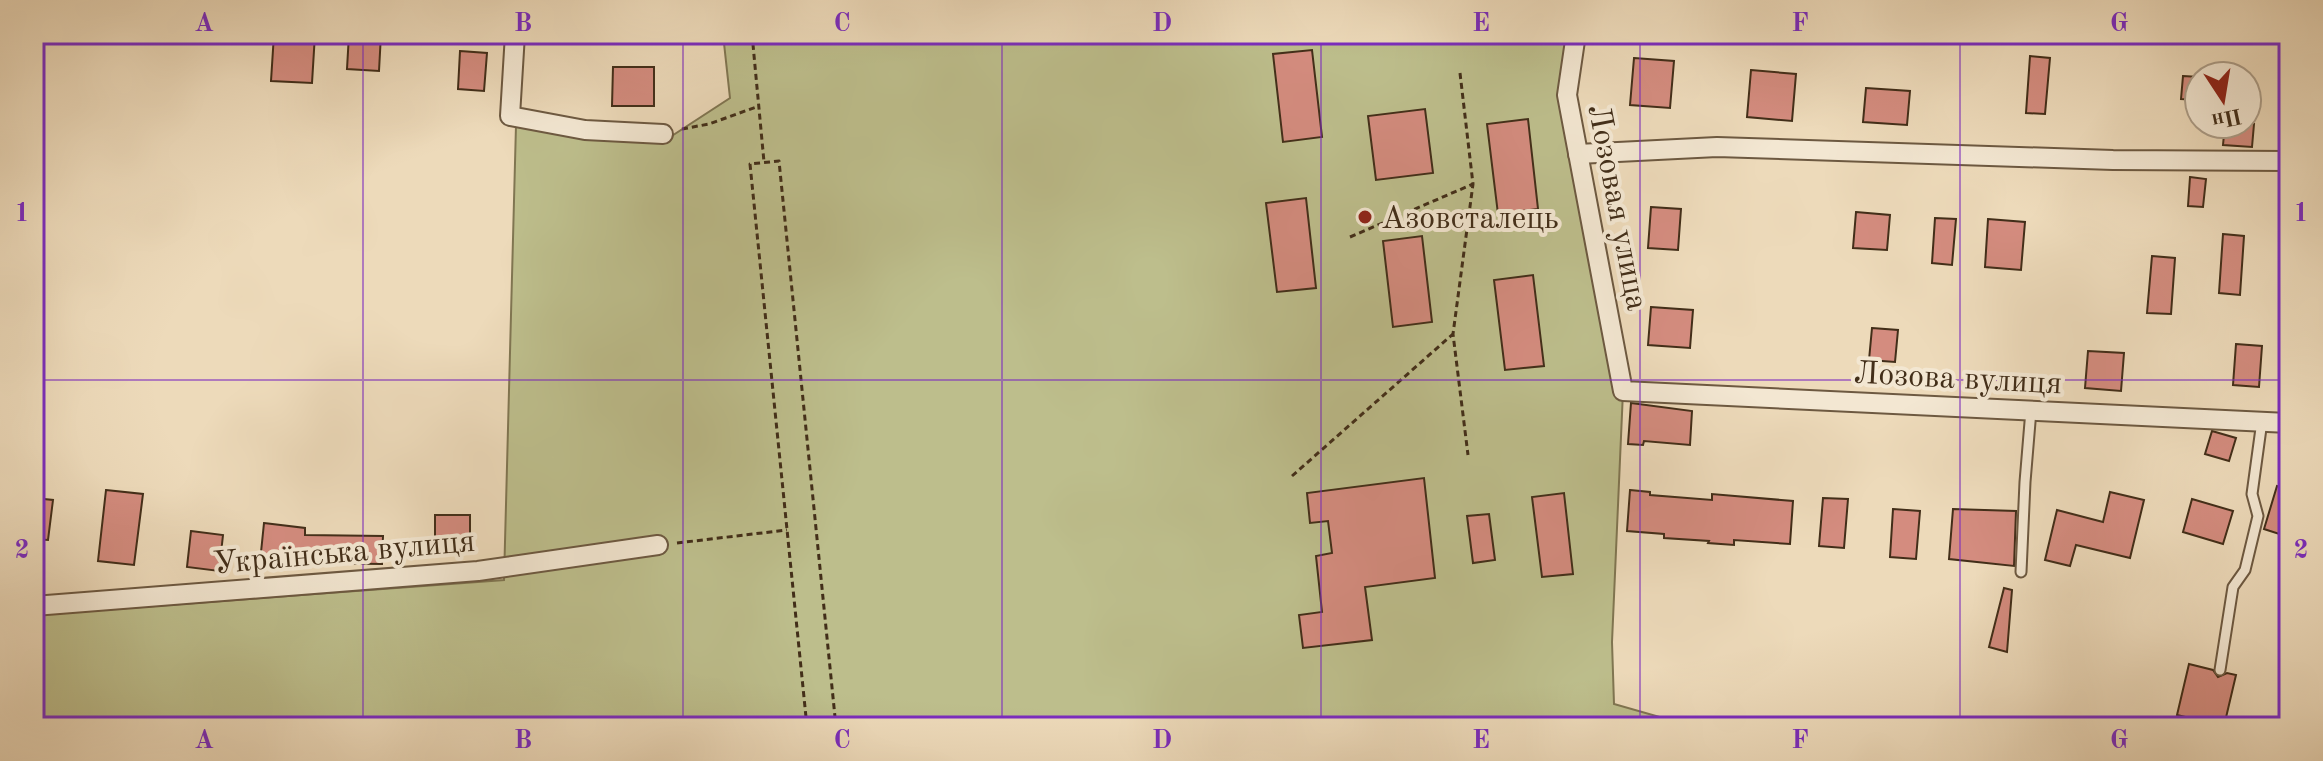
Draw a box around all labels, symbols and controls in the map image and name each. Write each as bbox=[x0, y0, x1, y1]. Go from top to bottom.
text: A bbox=[194, 11, 214, 37]
text: B bbox=[514, 11, 532, 37]
text: C bbox=[833, 11, 851, 37]
text: D bbox=[1152, 11, 1172, 37]
text: E bbox=[1472, 11, 1490, 37]
text: F bbox=[1791, 11, 1809, 37]
text: G bbox=[2110, 11, 2128, 37]
north arrow bbox=[2183, 60, 2263, 140]
street label: Лозовая улица bbox=[1580, 102, 1652, 313]
text: Пн bbox=[2210, 104, 2244, 132]
text: 1 bbox=[14, 201, 30, 227]
text: 1 bbox=[2293, 201, 2309, 227]
place label: Азовсталець bbox=[1381, 204, 1559, 236]
marker: Азовсталець bbox=[1356, 208, 1374, 226]
street label: Лозова вулиця bbox=[1853, 359, 2063, 401]
street label: Українська вулиця bbox=[212, 527, 477, 581]
text: 2 bbox=[14, 538, 30, 564]
text: 2 bbox=[2293, 538, 2309, 564]
text: A bbox=[194, 728, 214, 754]
text: B bbox=[514, 728, 532, 754]
text: C bbox=[833, 728, 851, 754]
text: D bbox=[1152, 728, 1172, 754]
text: E bbox=[1472, 728, 1490, 754]
text: F bbox=[1791, 728, 1809, 754]
text: G bbox=[2110, 728, 2128, 754]

